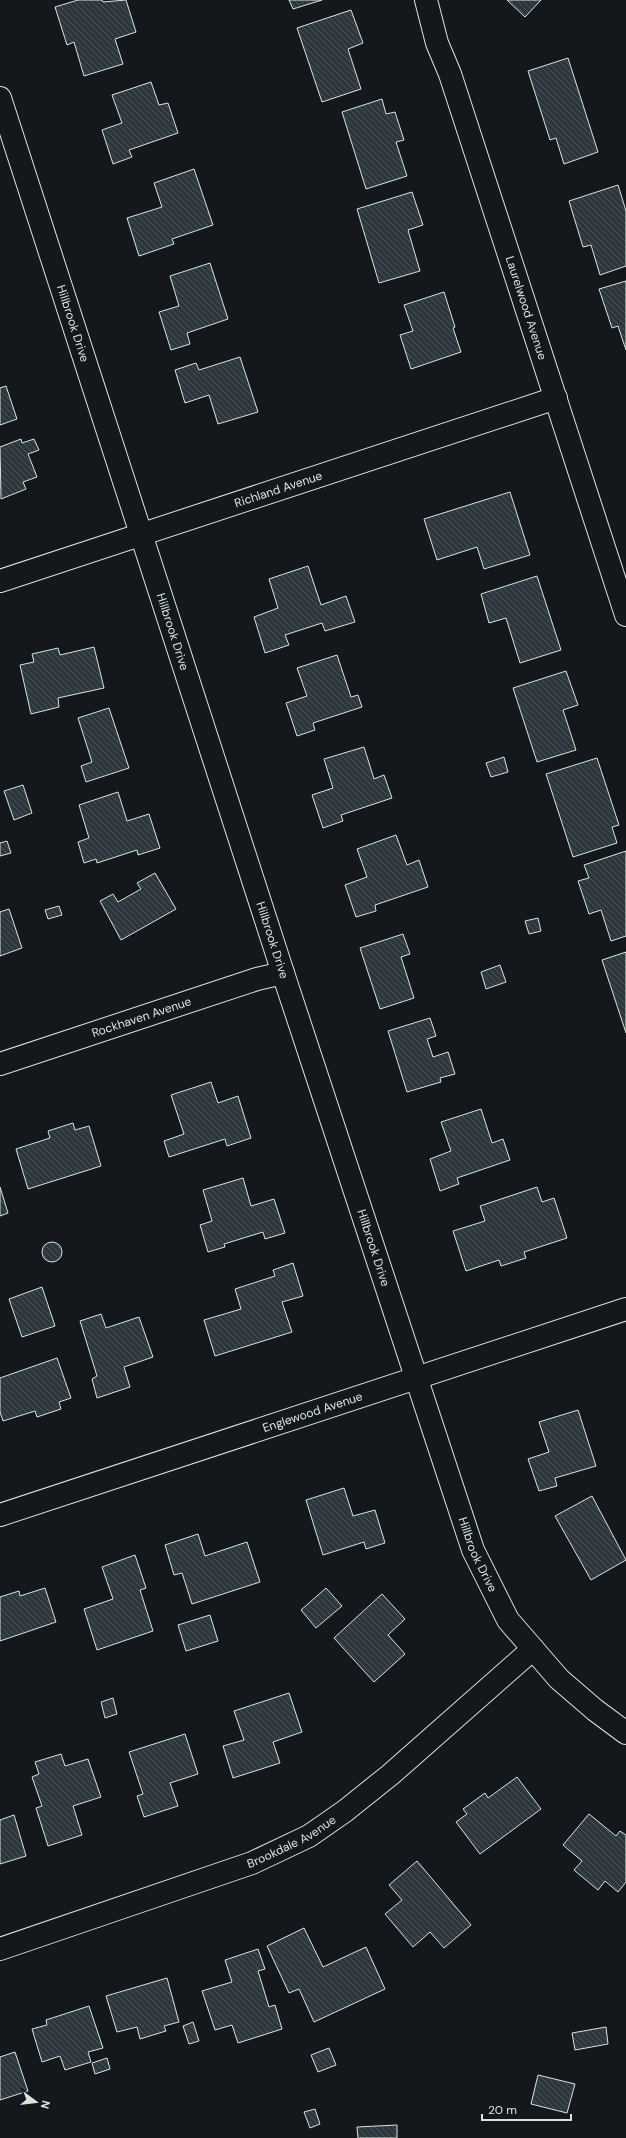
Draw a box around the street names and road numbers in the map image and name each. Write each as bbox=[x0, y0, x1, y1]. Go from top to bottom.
street label: Laurelwood Avenue bbox=[502, 254, 551, 362]
street label: Hillbrook Drive bbox=[53, 283, 93, 364]
street label: Richland Avenue bbox=[232, 467, 324, 511]
street label: Hillbrook Drive bbox=[153, 591, 193, 673]
street label: Hillbrook Drive bbox=[252, 899, 292, 981]
street label: Rockhaven Avenue bbox=[90, 993, 193, 1041]
street label: Hillbrook Drive bbox=[353, 1207, 394, 1289]
street label: Englewood Avenue bbox=[260, 1388, 365, 1436]
street label: Hillbrook Drive bbox=[455, 1515, 501, 1595]
street label: Brookdale Avenue bbox=[245, 1812, 339, 1872]

